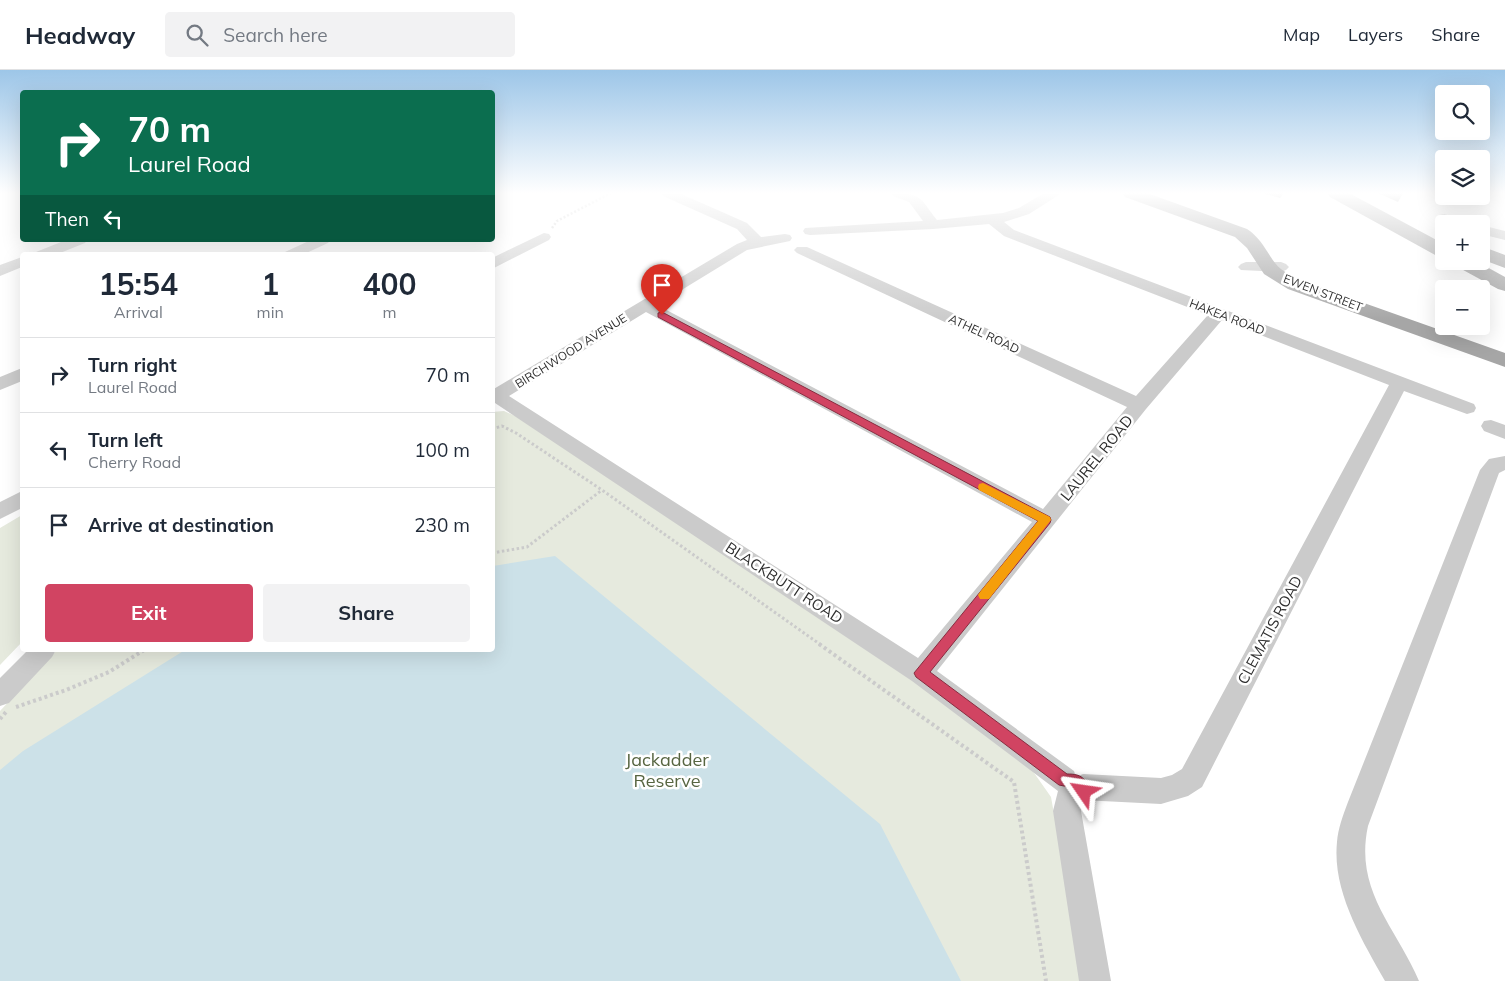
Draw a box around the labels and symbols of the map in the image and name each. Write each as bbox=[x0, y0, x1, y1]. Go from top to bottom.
pin bbox=[641, 264, 683, 315]
street label: EWEN STREET bbox=[1281, 271, 1366, 315]
street label: HAKEA ROAD bbox=[1187, 295, 1267, 338]
street label: BIRCHWOOD AVENUE bbox=[512, 310, 629, 391]
street label: ATHEL ROAD bbox=[947, 311, 1022, 356]
street label: LAUREL ROAD bbox=[1056, 411, 1137, 504]
street label: BLACKBUTT ROAD bbox=[722, 538, 846, 628]
street label: CLEMATIS ROAD bbox=[1233, 572, 1306, 687]
park label: Jackadder Reserve bbox=[625, 748, 709, 792]
position arrow bbox=[1057, 765, 1109, 817]

